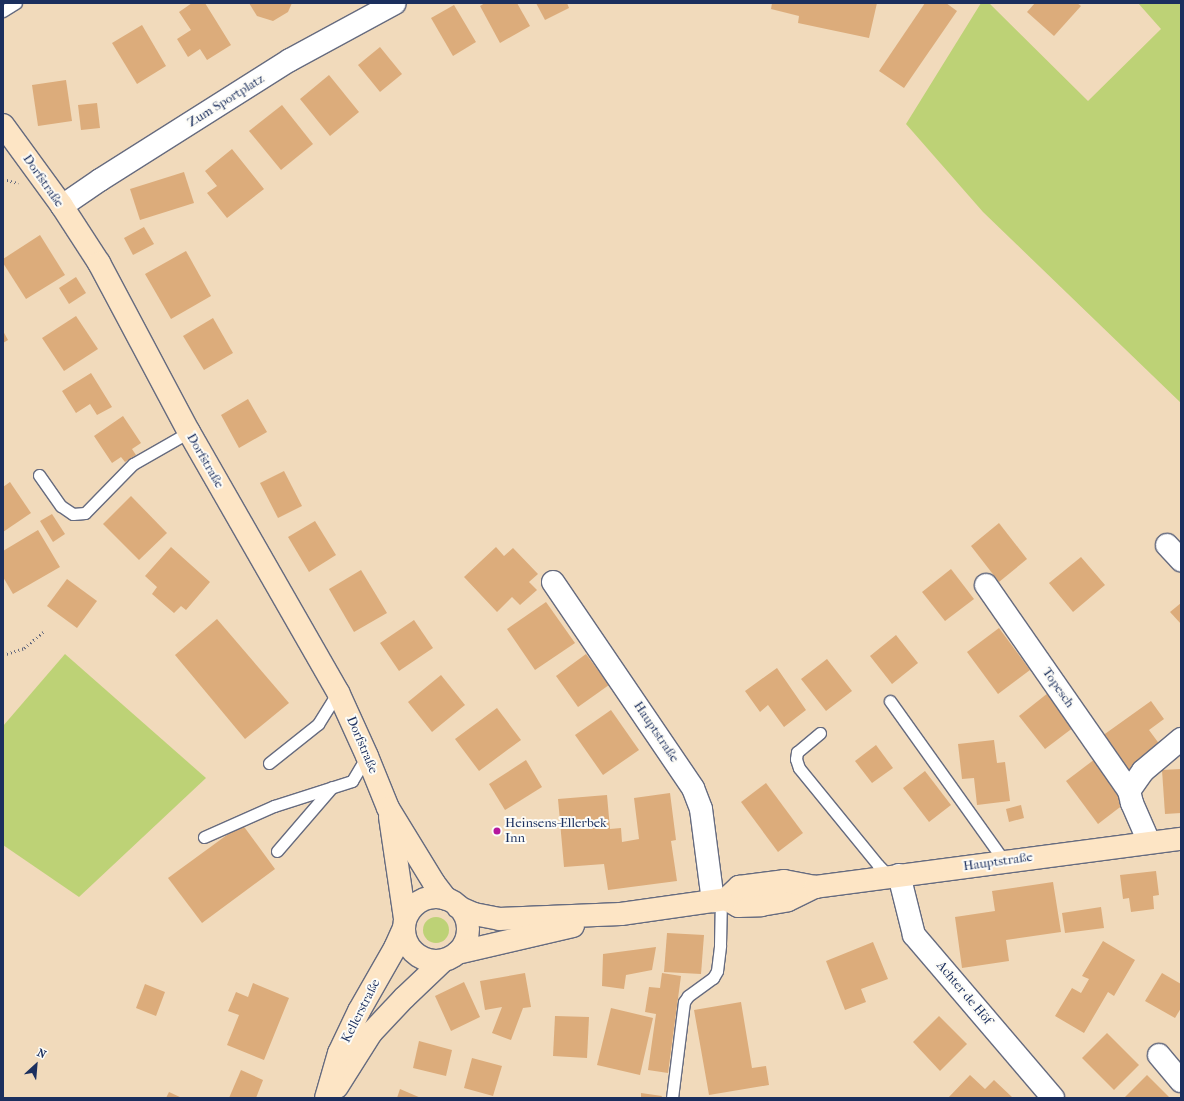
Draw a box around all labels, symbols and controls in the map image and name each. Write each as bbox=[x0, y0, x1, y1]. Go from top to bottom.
street label: Zum Sportplatz bbox=[185, 71, 267, 131]
street label: Dorfstraße bbox=[19, 152, 67, 210]
street label: Dorfstraße bbox=[183, 431, 227, 491]
street label: Topesch bbox=[1039, 665, 1077, 711]
street label: Hauptstraße bbox=[630, 699, 682, 765]
street label: Dorfstraße bbox=[343, 714, 381, 776]
place label: Heinsens-Ellerbek Inn bbox=[505, 816, 607, 847]
marker: Heinsens-Ellerbek Inn bbox=[492, 826, 502, 836]
street label: Hauptstraße bbox=[962, 849, 1034, 875]
street label: Achter de Höf bbox=[933, 958, 995, 1028]
street label: Kellerstraße bbox=[338, 977, 384, 1045]
north arrow bbox=[16, 1045, 56, 1085]
text: N bbox=[35, 1046, 48, 1061]

